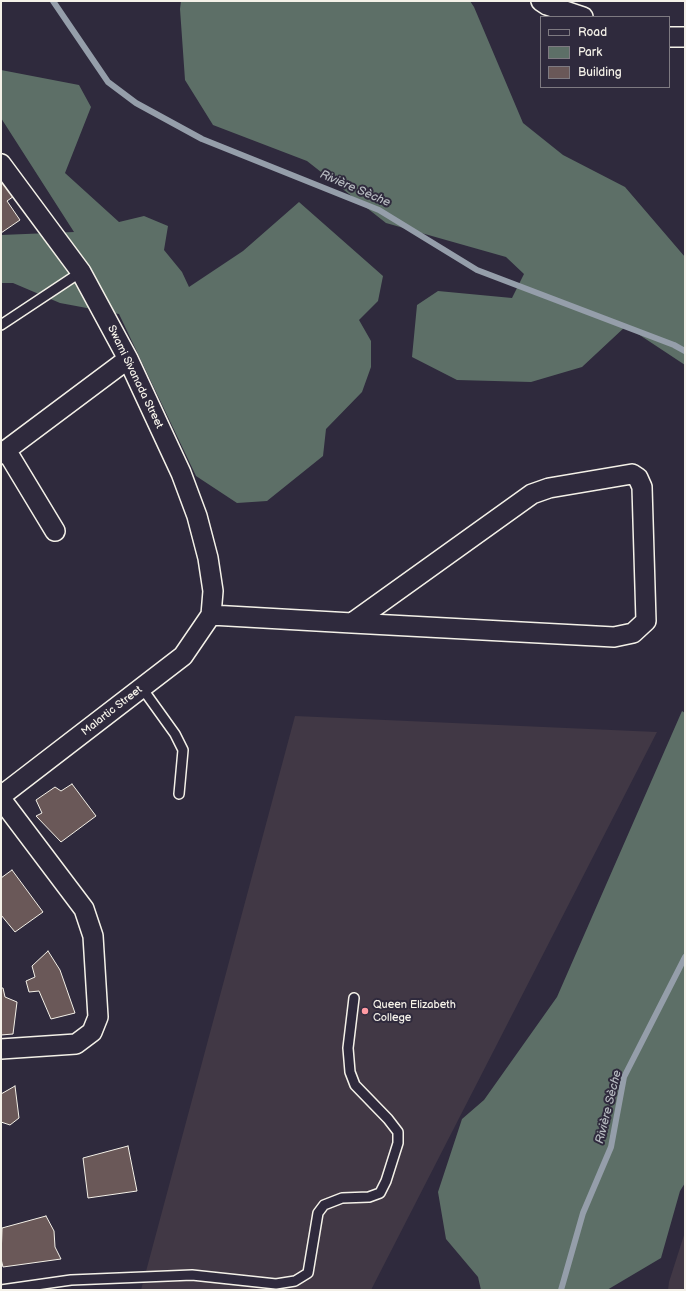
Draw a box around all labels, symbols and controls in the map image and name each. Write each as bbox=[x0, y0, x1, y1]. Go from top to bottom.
legend bbox=[540, 16, 670, 88]
text: Road bbox=[578, 25, 607, 40]
text: Park bbox=[578, 45, 602, 60]
text: Building bbox=[578, 65, 622, 80]
water label: Rivière Sèche bbox=[318, 168, 392, 210]
street label: Swami Sivanada Street bbox=[104, 323, 166, 431]
street label: Malartic Street bbox=[79, 683, 145, 739]
place label: Queen Elizabeth College bbox=[373, 998, 456, 1024]
marker: Queen Elizabeth College bbox=[360, 1006, 370, 1016]
water label: Rivière Sèche bbox=[593, 1069, 625, 1145]

